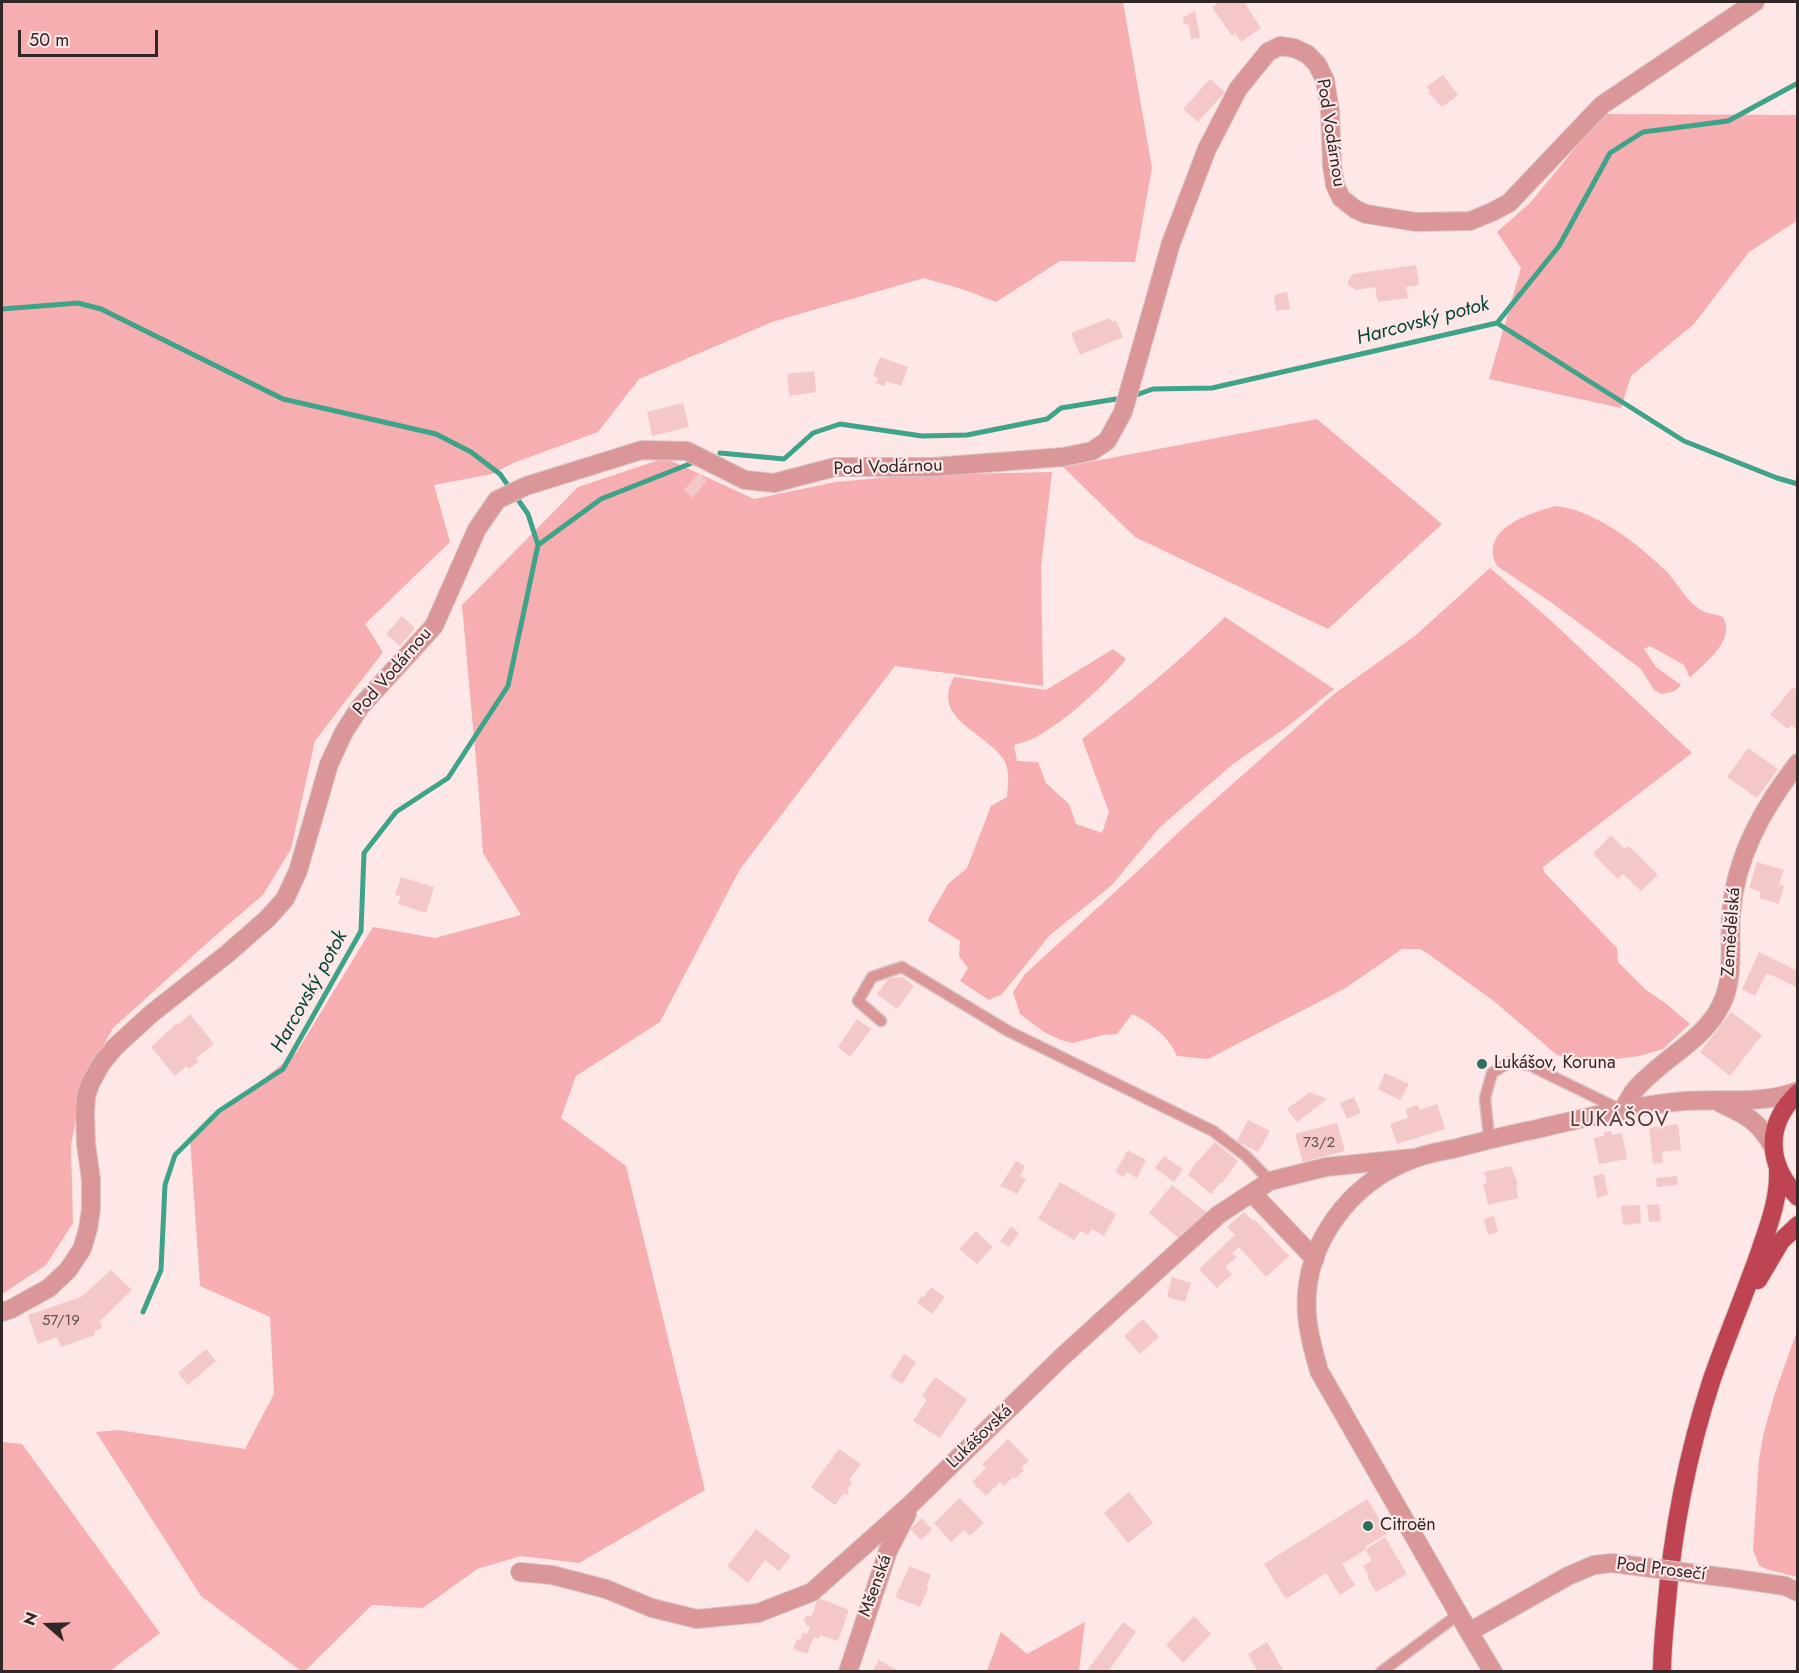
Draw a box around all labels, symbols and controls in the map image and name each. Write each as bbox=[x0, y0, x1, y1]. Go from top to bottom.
scale bar bbox=[21, 18, 160, 56]
text: 50 m bbox=[29, 27, 69, 53]
street label: Pod Vodárnou bbox=[1311, 77, 1349, 189]
water label: Harcovský potok bbox=[1354, 293, 1492, 351]
street label: Pod Vodárnou bbox=[833, 455, 943, 481]
street label: Pod Vodárnou bbox=[349, 624, 437, 720]
street label: Zemědělská bbox=[1718, 887, 1746, 977]
water label: Harcovský potok bbox=[267, 927, 353, 1057]
place label: Lukášov, Koruna bbox=[1494, 1053, 1616, 1075]
marker: Lukášov, Koruna bbox=[1475, 1057, 1489, 1071]
district label: LUKÁŠOV bbox=[1570, 1108, 1670, 1134]
house number: 73/2 bbox=[1303, 1134, 1335, 1152]
house number: 57/19 bbox=[42, 1312, 80, 1330]
street label: Lukášovská bbox=[943, 1401, 1017, 1473]
place label: Citroën bbox=[1380, 1515, 1436, 1537]
marker: Citroën bbox=[1361, 1519, 1375, 1533]
street label: Mšenská bbox=[855, 1552, 897, 1620]
street label: Pod Prosečí bbox=[1615, 1554, 1707, 1586]
north arrow bbox=[18, 1595, 78, 1655]
text: N bbox=[18, 1609, 44, 1629]

